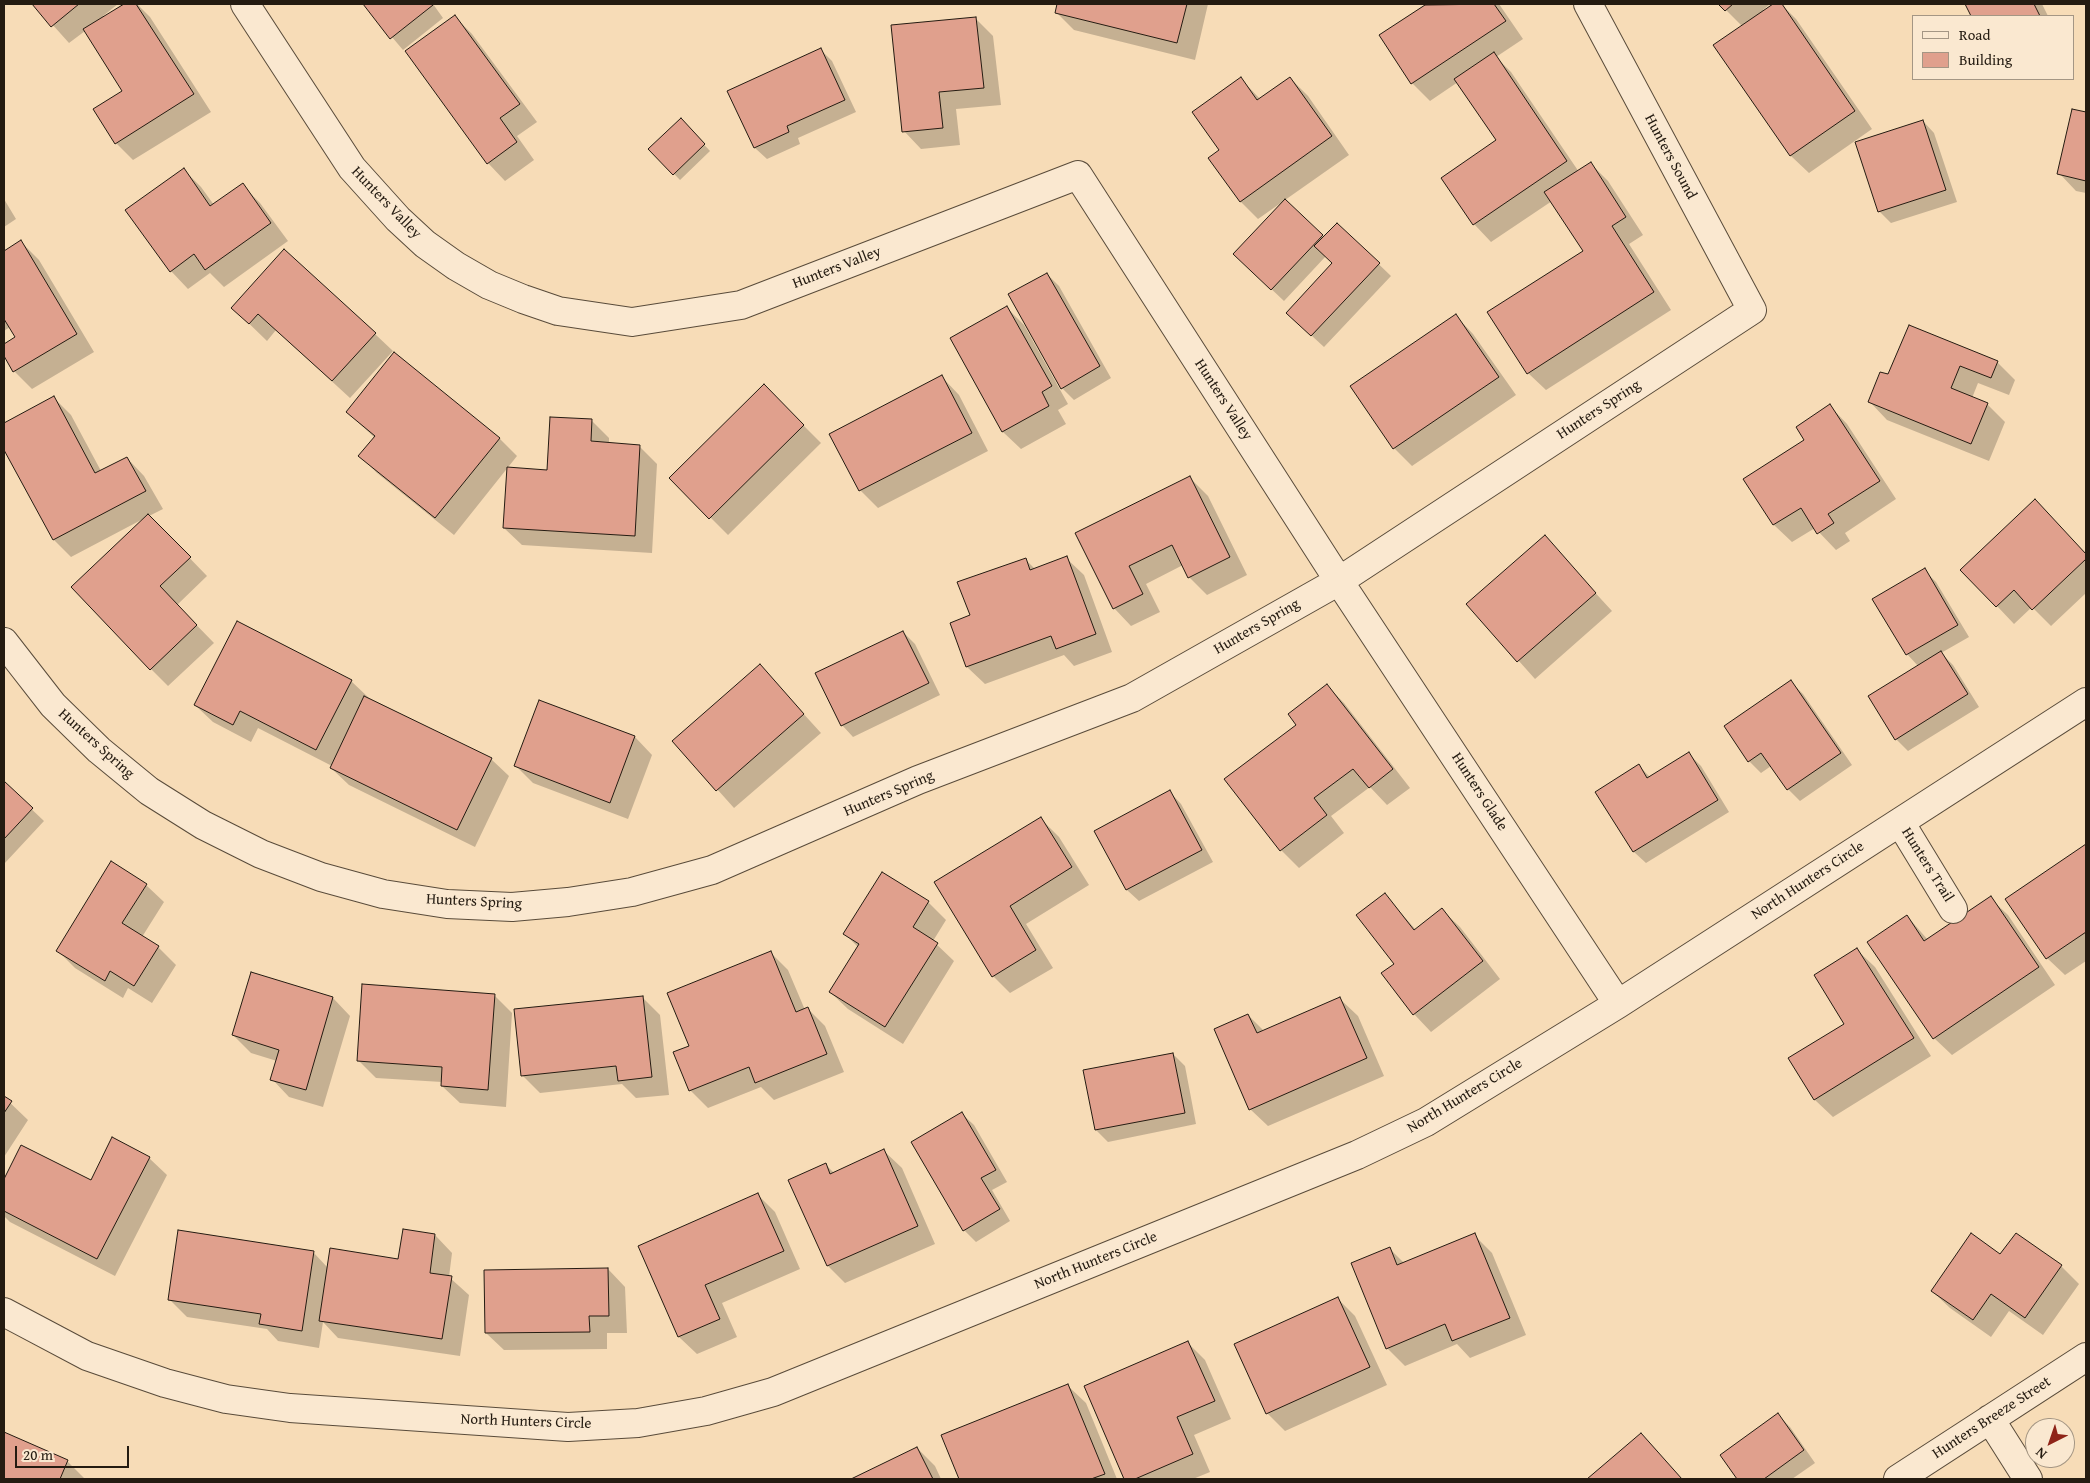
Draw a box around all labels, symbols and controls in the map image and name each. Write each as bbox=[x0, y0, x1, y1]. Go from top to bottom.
legend bbox=[1912, 15, 2075, 80]
text: Road bbox=[1959, 24, 1990, 45]
text: Building bbox=[1959, 49, 2012, 70]
street label: Hunters Sound bbox=[1640, 111, 1700, 203]
street label: Hunters Valley bbox=[347, 163, 425, 243]
street label: Hunters Valley bbox=[790, 243, 884, 293]
street label: Hunters Valley bbox=[1190, 356, 1256, 444]
street label: Hunters Spring bbox=[1554, 376, 1644, 444]
street label: Hunters Spring bbox=[1211, 595, 1303, 659]
street label: Hunters Spring bbox=[54, 705, 138, 783]
street label: Hunters Glade bbox=[1447, 750, 1511, 834]
street label: Hunters Spring bbox=[841, 767, 937, 821]
street label: Hunters Trail bbox=[1897, 825, 1957, 905]
street label: North Hunters Circle bbox=[1748, 838, 1868, 924]
street label: Hunters Spring bbox=[426, 891, 522, 913]
street label: North Hunters Circle bbox=[1404, 1055, 1526, 1137]
street label: North Hunters Circle bbox=[1032, 1228, 1160, 1294]
street label: Hunters Breeze Street bbox=[1929, 1373, 2055, 1463]
street label: North Hunters Circle bbox=[460, 1411, 592, 1433]
north arrow bbox=[2025, 1418, 2075, 1468]
scale bar bbox=[18, 1436, 131, 1468]
text: N bbox=[2031, 1443, 2051, 1464]
text: 20 m bbox=[23, 1444, 53, 1465]

